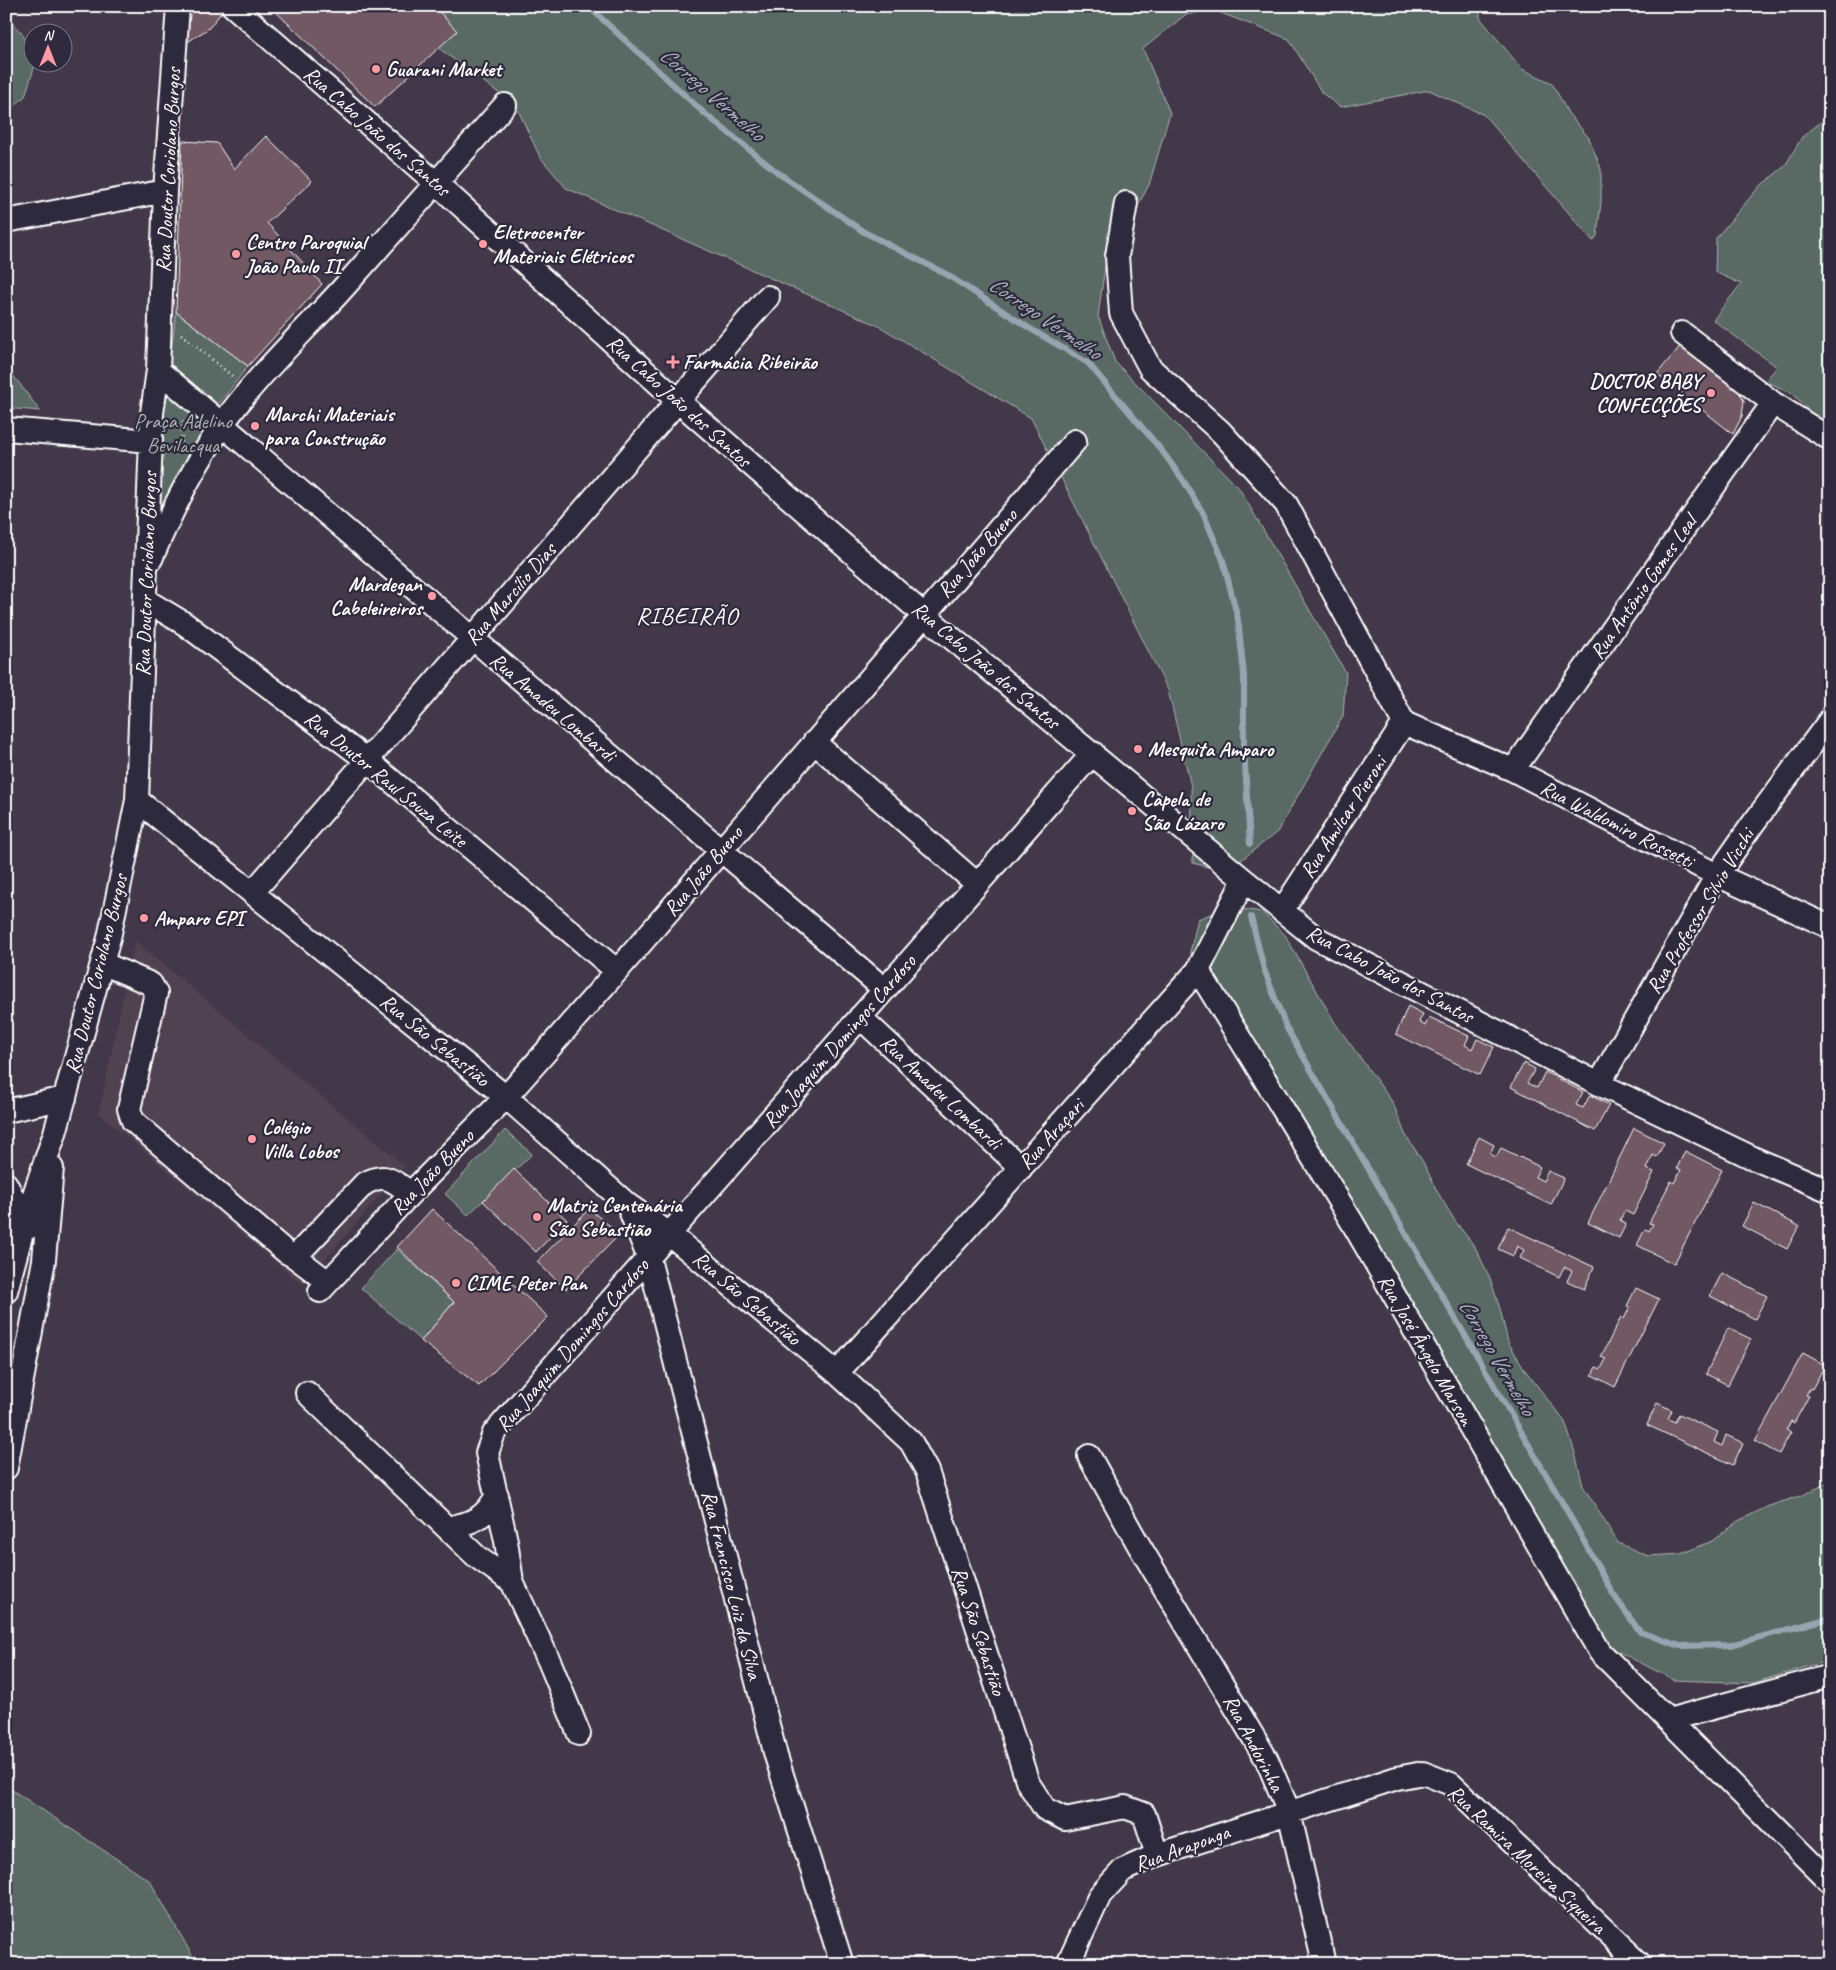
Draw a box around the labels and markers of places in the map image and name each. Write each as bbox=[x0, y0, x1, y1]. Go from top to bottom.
place label: Guarani Market bbox=[386, 56, 504, 82]
marker: Guarani Market bbox=[370, 63, 382, 75]
place label: Eletrocenter Materiais Elétricos bbox=[493, 219, 635, 269]
place label: Centro Paroquial João Paulo II bbox=[244, 229, 370, 279]
marker: Eletrocenter Materiais Elétricos bbox=[477, 238, 489, 250]
marker: Centro Paroquial João Paulo II bbox=[230, 248, 242, 260]
place label: Farmácia Ribeirão bbox=[683, 349, 818, 375]
marker: Farmácia Ribeirão bbox=[667, 356, 679, 368]
place label: DOCTOR BABY CONFECÇÕES bbox=[1590, 368, 1706, 418]
marker: DOCTOR BABY CONFECÇÕES bbox=[1705, 387, 1717, 399]
place label: Marchi Materiais para Construção bbox=[265, 401, 396, 451]
marker: Marchi Materiais para Construção bbox=[249, 420, 261, 432]
place label: Mardegan Cabeleireiros bbox=[330, 571, 425, 621]
marker: Mardegan Cabeleireiros bbox=[426, 590, 438, 602]
place label: Mesquita Amparo bbox=[1148, 736, 1275, 762]
marker: Mesquita Amparo bbox=[1132, 743, 1144, 755]
place label: Capela de São Lázaro bbox=[1142, 786, 1226, 836]
marker: Capela de São Lázaro bbox=[1126, 805, 1138, 817]
place label: Amparo EPI bbox=[154, 905, 248, 931]
marker: Amparo EPI bbox=[138, 912, 150, 924]
place label: Colégio Villa Lobos bbox=[262, 1114, 341, 1164]
marker: Colégio Villa Lobos bbox=[246, 1133, 258, 1145]
place label: Matriz Centenária São Sebastião bbox=[547, 1192, 683, 1242]
marker: Matriz Centenária São Sebastião bbox=[531, 1211, 543, 1223]
place label: CIME Peter Pan bbox=[466, 1270, 588, 1296]
marker: CIME Peter Pan bbox=[450, 1277, 462, 1289]

